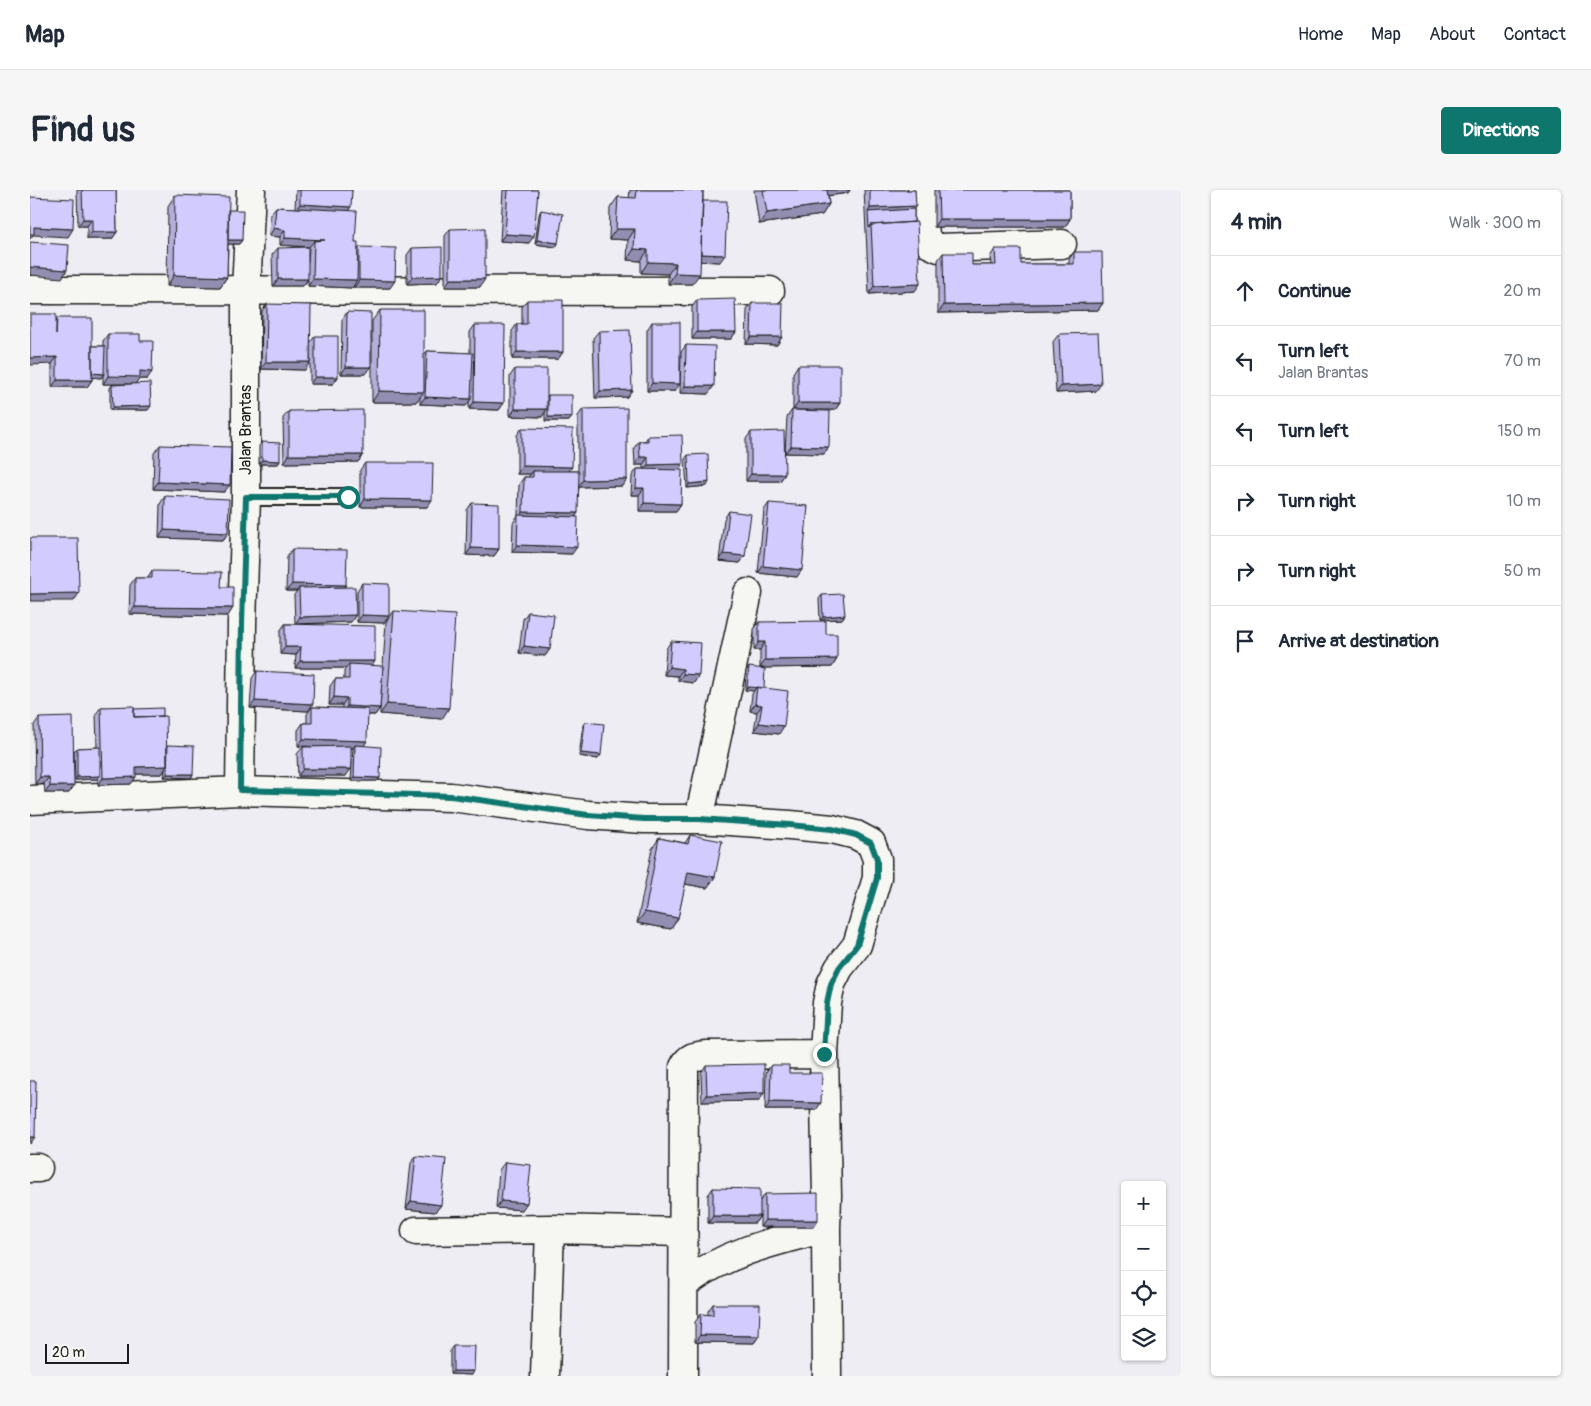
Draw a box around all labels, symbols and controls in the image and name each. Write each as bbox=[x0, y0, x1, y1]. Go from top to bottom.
text: Map bbox=[25, 20, 65, 49]
text: Home bbox=[1298, 23, 1343, 46]
text: Map bbox=[1371, 23, 1401, 46]
text: About bbox=[1429, 23, 1475, 46]
text: Contact bbox=[1503, 23, 1566, 46]
button: Directions bbox=[1441, 107, 1561, 154]
text: Find us bbox=[30, 108, 135, 152]
text: 4 min bbox=[1231, 209, 1282, 236]
text: Walk · 300 m bbox=[1449, 213, 1541, 233]
icon: ahead bbox=[1231, 277, 1259, 305]
text: Continue bbox=[1278, 279, 1351, 303]
text: 20 m bbox=[1503, 281, 1541, 301]
text: Turn left bbox=[1278, 339, 1348, 363]
icon: left bbox=[1231, 347, 1259, 375]
text: 70 m bbox=[1504, 351, 1541, 371]
text: Jalan Brantas bbox=[1278, 363, 1368, 383]
street label: Jalan Brantas bbox=[236, 385, 256, 475]
icon: left bbox=[1231, 417, 1259, 445]
text: Turn left bbox=[1278, 419, 1348, 443]
text: 150 m bbox=[1497, 421, 1541, 441]
route start bbox=[337, 486, 360, 509]
icon: right bbox=[1231, 487, 1259, 515]
text: Turn right bbox=[1278, 489, 1356, 513]
text: 10 m bbox=[1506, 491, 1541, 511]
icon: right bbox=[1231, 557, 1259, 585]
text: Turn right bbox=[1278, 559, 1356, 583]
text: 50 m bbox=[1504, 561, 1541, 581]
icon: arrive bbox=[1231, 627, 1259, 655]
text: Arrive at destination bbox=[1278, 629, 1439, 653]
route end bbox=[813, 1043, 836, 1066]
map controls bbox=[1121, 1181, 1166, 1361]
button: + bbox=[1121, 1181, 1166, 1226]
button: − bbox=[1121, 1226, 1166, 1271]
button: locate bbox=[1121, 1271, 1166, 1316]
button: layers bbox=[1121, 1316, 1166, 1361]
scale bar bbox=[45, 1341, 129, 1364]
text: 20 m bbox=[52, 1344, 85, 1361]

